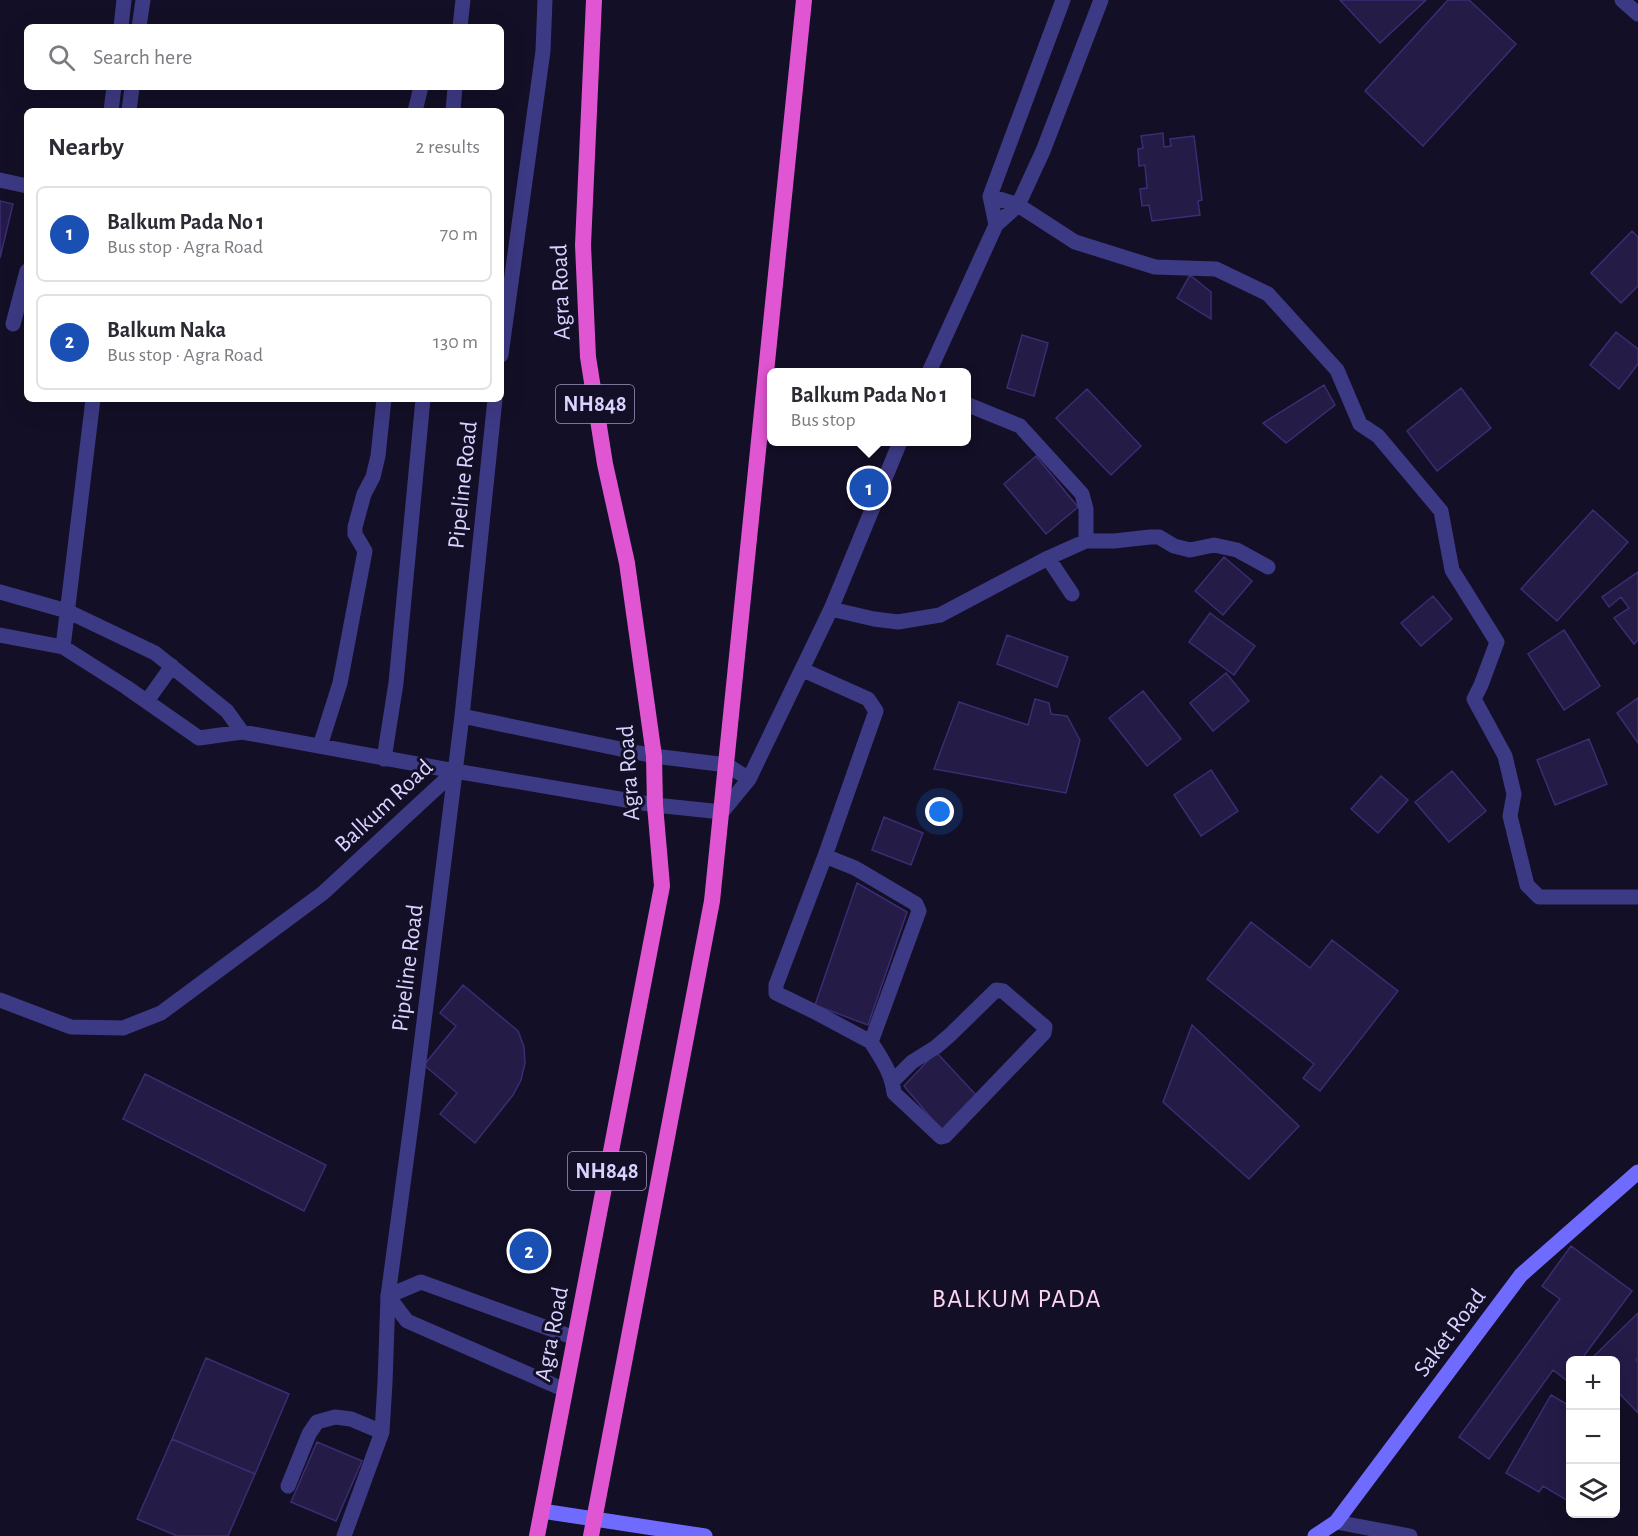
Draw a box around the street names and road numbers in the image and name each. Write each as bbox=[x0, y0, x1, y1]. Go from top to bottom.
street label: Agra Road bbox=[547, 244, 575, 340]
road number: NH848 bbox=[556, 385, 634, 423]
street label: Pipeline Road bbox=[444, 420, 482, 550]
street label: Agra Road bbox=[614, 724, 644, 822]
street label: Balkum Road bbox=[331, 755, 437, 857]
street label: Pipeline Road bbox=[388, 903, 428, 1033]
road number: NH848 bbox=[568, 1152, 646, 1190]
street label: Agra Road bbox=[531, 1285, 573, 1383]
street label: Saket Road bbox=[1409, 1285, 1491, 1381]

